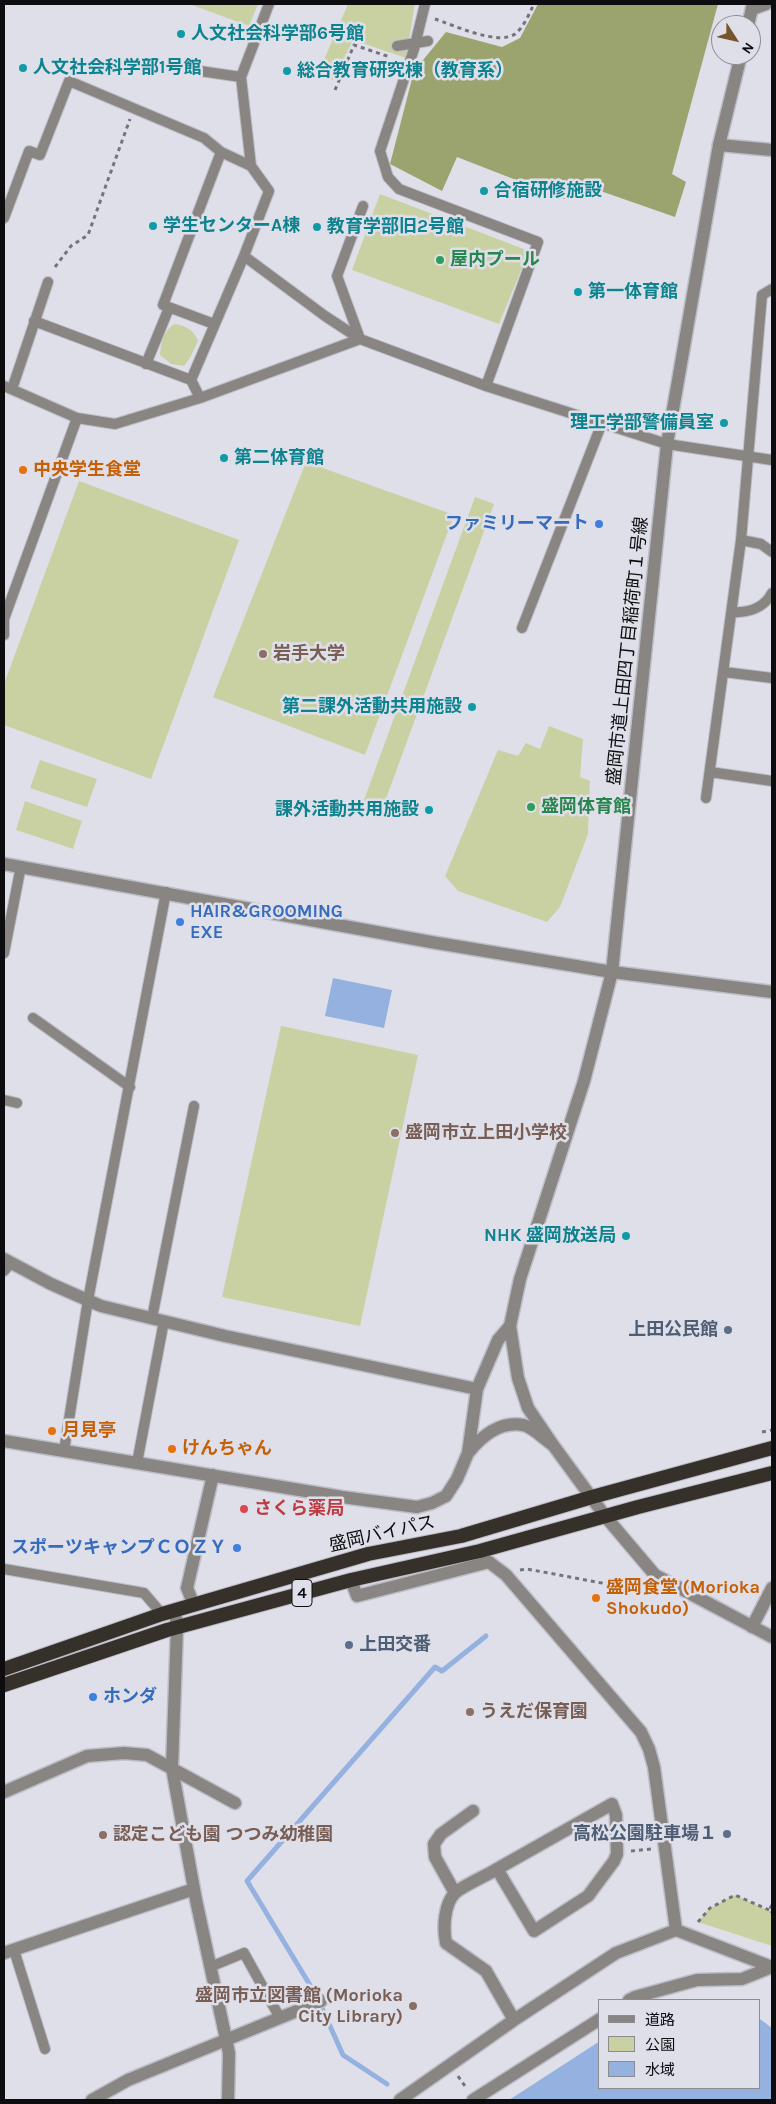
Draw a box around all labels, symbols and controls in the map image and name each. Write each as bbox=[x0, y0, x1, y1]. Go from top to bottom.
north arrow bbox=[711, 15, 761, 65]
place label: 人文社会科学部6号館 bbox=[191, 23, 364, 45]
marker: 人文社会科学部6号館 bbox=[175, 28, 187, 40]
text: N bbox=[738, 39, 758, 57]
place label: 人文社会科学部1号館 bbox=[33, 57, 201, 79]
place label: 総合教育研究棟（教育系） bbox=[297, 60, 513, 82]
marker: 人文社会科学部1号館 bbox=[17, 62, 29, 74]
marker: 総合教育研究棟（教育系） bbox=[281, 65, 293, 77]
place label: 合宿研修施設 bbox=[494, 180, 602, 202]
marker: 合宿研修施設 bbox=[478, 185, 490, 197]
place label: 学生センターA棟 bbox=[163, 215, 300, 237]
place label: 教育学部旧2号館 bbox=[327, 216, 464, 238]
marker: 学生センターA棟 bbox=[147, 220, 159, 232]
marker: 教育学部旧2号館 bbox=[311, 221, 323, 233]
place label: 屋内プール bbox=[450, 249, 540, 271]
marker: 屋内プール bbox=[434, 254, 446, 266]
place label: 第一体育館 bbox=[588, 281, 678, 303]
marker: 第一体育館 bbox=[572, 286, 584, 298]
place label: 理工学部警備員室 bbox=[570, 412, 714, 434]
marker: 理工学部警備員室 bbox=[718, 417, 730, 429]
place label: 第二体育館 bbox=[234, 447, 324, 469]
marker: 第二体育館 bbox=[218, 452, 230, 464]
place label: 中央学生食堂 bbox=[33, 459, 141, 481]
marker: 中央学生食堂 bbox=[17, 464, 29, 476]
place label: ファミリーマート bbox=[445, 513, 589, 535]
street label: 盛岡市道上田四丁目稲荷町１号線 bbox=[603, 516, 653, 786]
marker: ファミリーマート bbox=[593, 518, 605, 530]
place label: 岩手大学 bbox=[273, 643, 345, 665]
marker: 岩手大学 bbox=[257, 648, 269, 660]
place label: 第二課外活動共用施設 bbox=[282, 696, 462, 718]
marker: 第二課外活動共用施設 bbox=[466, 701, 478, 713]
place label: 盛岡体育館 bbox=[541, 796, 631, 818]
place label: 課外活動共用施設 bbox=[275, 799, 419, 821]
marker: 盛岡体育館 bbox=[525, 801, 537, 813]
marker: 課外活動共用施設 bbox=[423, 804, 435, 816]
place label: HAIR&GROOMING EXE bbox=[190, 901, 343, 944]
marker: HAIR&GROOMING EXE bbox=[174, 916, 186, 928]
place label: 盛岡市立上田小学校 bbox=[405, 1122, 567, 1144]
marker: 盛岡市立上田小学校 bbox=[389, 1127, 401, 1139]
place label: NHK 盛岡放送局 bbox=[484, 1225, 616, 1247]
marker: NHK 盛岡放送局 bbox=[620, 1230, 632, 1242]
place label: 上田公民館 bbox=[628, 1319, 718, 1341]
marker: 上田公民館 bbox=[722, 1324, 734, 1336]
place label: 月見亭 bbox=[62, 1420, 116, 1442]
marker: 月見亭 bbox=[46, 1425, 58, 1437]
place label: けんちゃん bbox=[182, 1438, 272, 1460]
marker: けんちゃん bbox=[166, 1443, 178, 1455]
place label: さくら薬局 bbox=[254, 1498, 344, 1520]
marker: さくら薬局 bbox=[238, 1503, 250, 1515]
street label: 盛岡バイパス bbox=[327, 1511, 437, 1557]
place label: スポーツキャンプＣＯＺＹ bbox=[11, 1537, 227, 1559]
marker: スポーツキャンプＣＯＺＹ bbox=[231, 1542, 243, 1554]
place label: 盛岡食堂 (Morioka Shokudo) bbox=[606, 1577, 760, 1620]
road number: 4 bbox=[292, 1580, 312, 1606]
marker: 盛岡食堂 (Morioka Shokudo) bbox=[590, 1592, 602, 1604]
place label: 上田交番 bbox=[359, 1634, 431, 1656]
marker: 上田交番 bbox=[343, 1639, 355, 1651]
place label: ホンダ bbox=[103, 1686, 157, 1708]
marker: ホンダ bbox=[87, 1691, 99, 1703]
place label: うえだ保育園 bbox=[480, 1701, 588, 1723]
marker: うえだ保育園 bbox=[464, 1706, 476, 1718]
place label: 高松公園駐車場１ bbox=[573, 1823, 717, 1845]
place label: 認定こども園 つつみ幼稚園 bbox=[113, 1824, 334, 1846]
marker: 高松公園駐車場１ bbox=[721, 1828, 733, 1840]
marker: 認定こども園 つつみ幼稚園 bbox=[97, 1829, 109, 1841]
place label: 盛岡市立図書館 (Morioka City Library) bbox=[195, 1985, 403, 2028]
legend bbox=[598, 1999, 761, 2089]
marker: 盛岡市立図書館 (Morioka City Library) bbox=[407, 2000, 419, 2012]
text: 道路 bbox=[645, 2011, 675, 2029]
text: 公園 bbox=[645, 2036, 675, 2054]
text: 水域 bbox=[645, 2061, 675, 2079]

